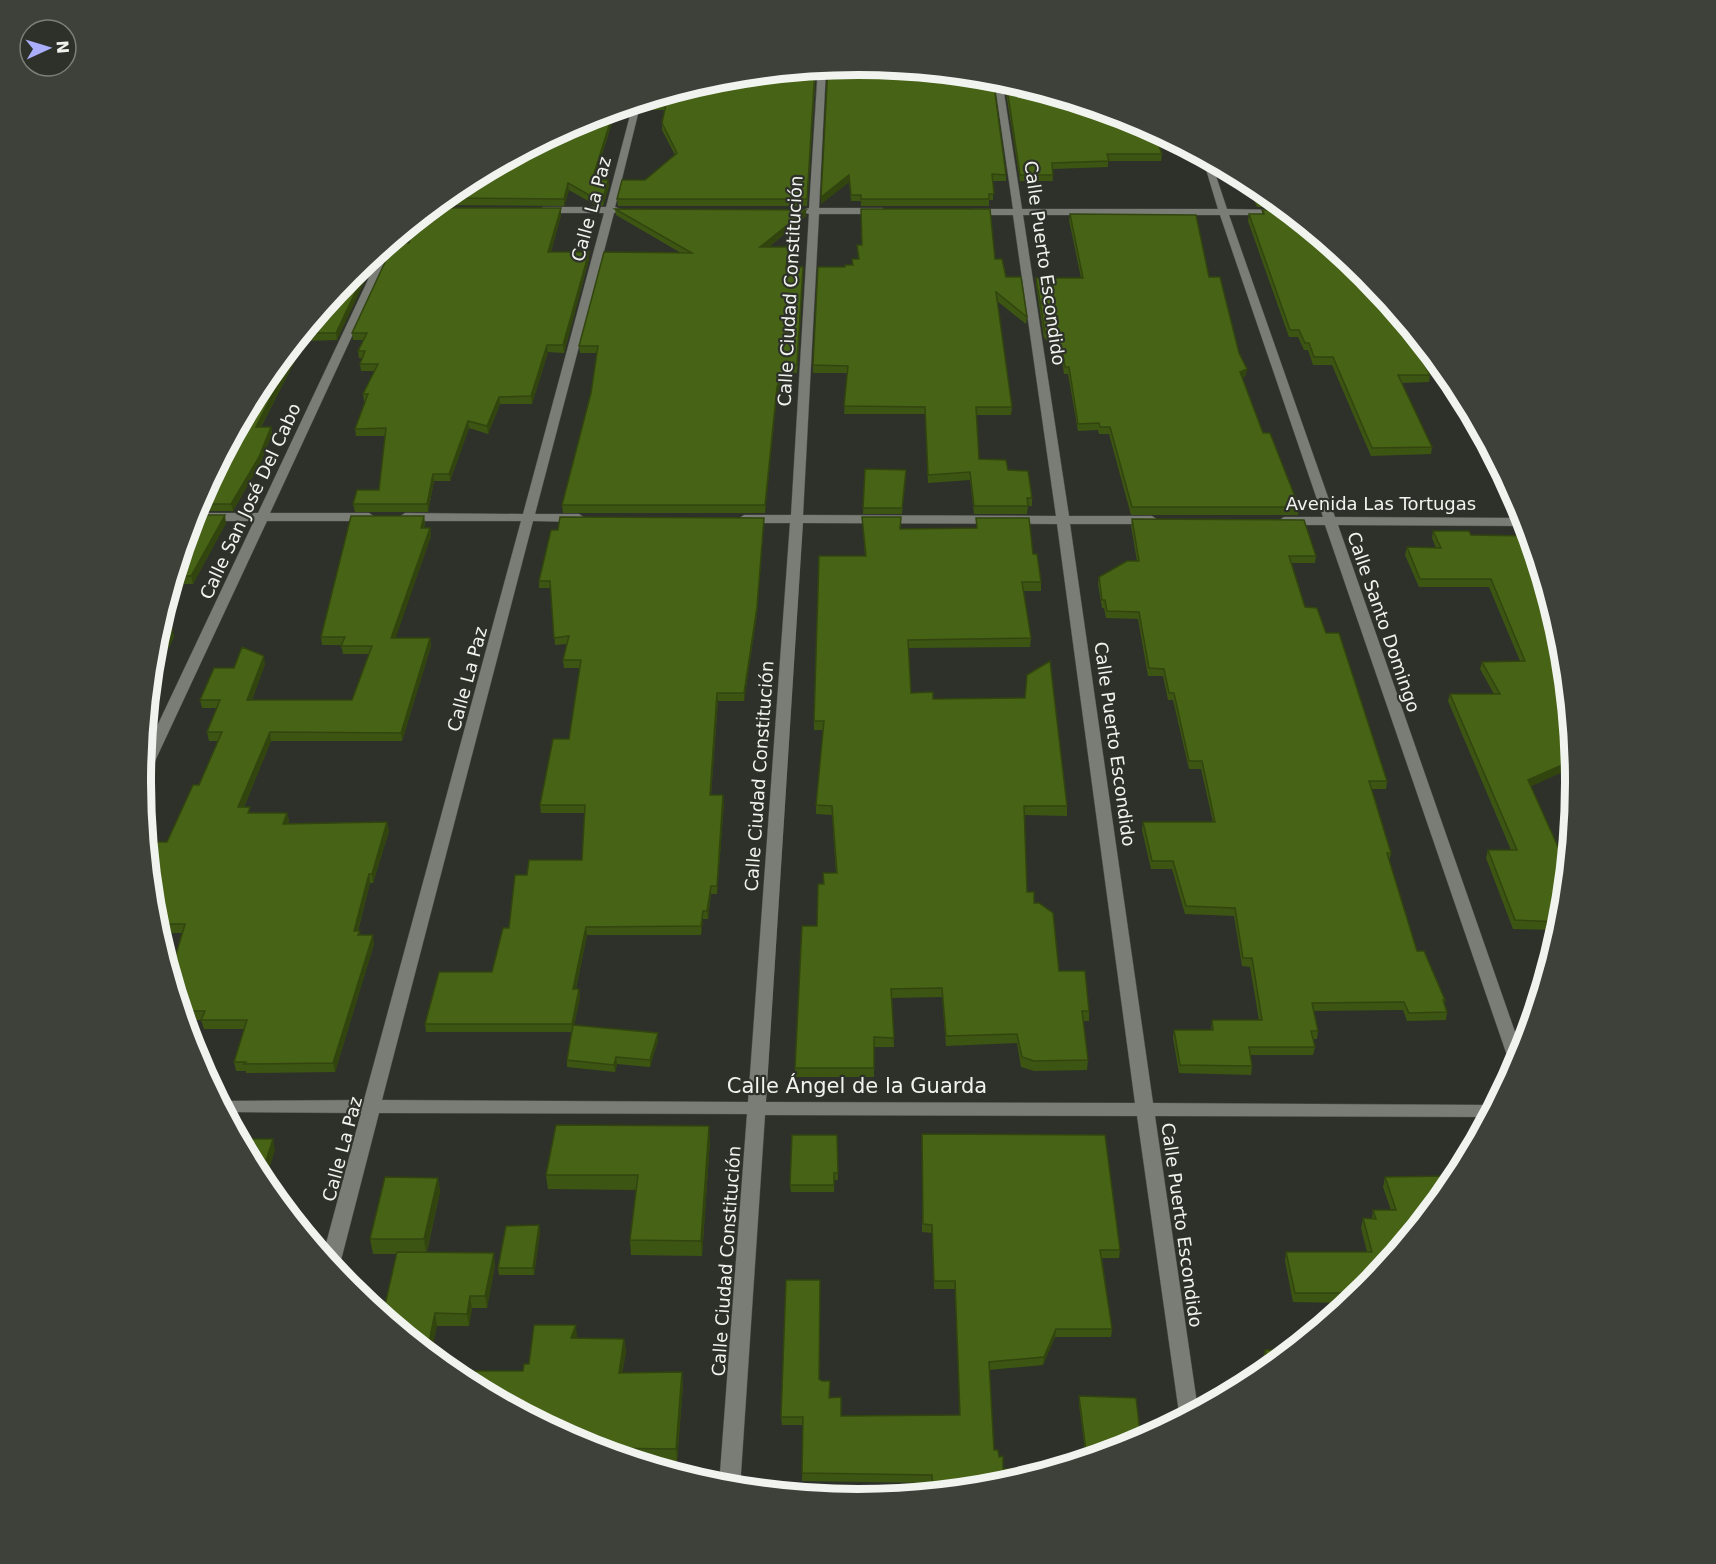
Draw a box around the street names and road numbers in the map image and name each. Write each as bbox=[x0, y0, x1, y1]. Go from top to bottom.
street label: Calle La Paz bbox=[567, 154, 615, 264]
street label: Calle Puerto Escondido bbox=[1020, 159, 1070, 367]
street label: Calle Ciudad Constitución bbox=[773, 175, 807, 407]
street label: Calle San José Del Cabo bbox=[195, 400, 305, 602]
street label: Avenida Las Tortugas bbox=[1286, 493, 1476, 514]
street label: Calle Santo Domingo bbox=[1343, 529, 1425, 715]
street label: Calle La Paz bbox=[443, 624, 491, 734]
street label: Calle Puerto Escondido bbox=[1090, 640, 1140, 848]
street label: Calle Ciudad Constitución bbox=[740, 660, 778, 892]
street label: Calle Ángel de la Guarda bbox=[727, 1073, 987, 1098]
street label: Calle La Paz bbox=[318, 1094, 366, 1204]
street label: Calle Puerto Escondido bbox=[1157, 1121, 1207, 1329]
street label: Calle Ciudad Constitución bbox=[707, 1145, 745, 1377]

